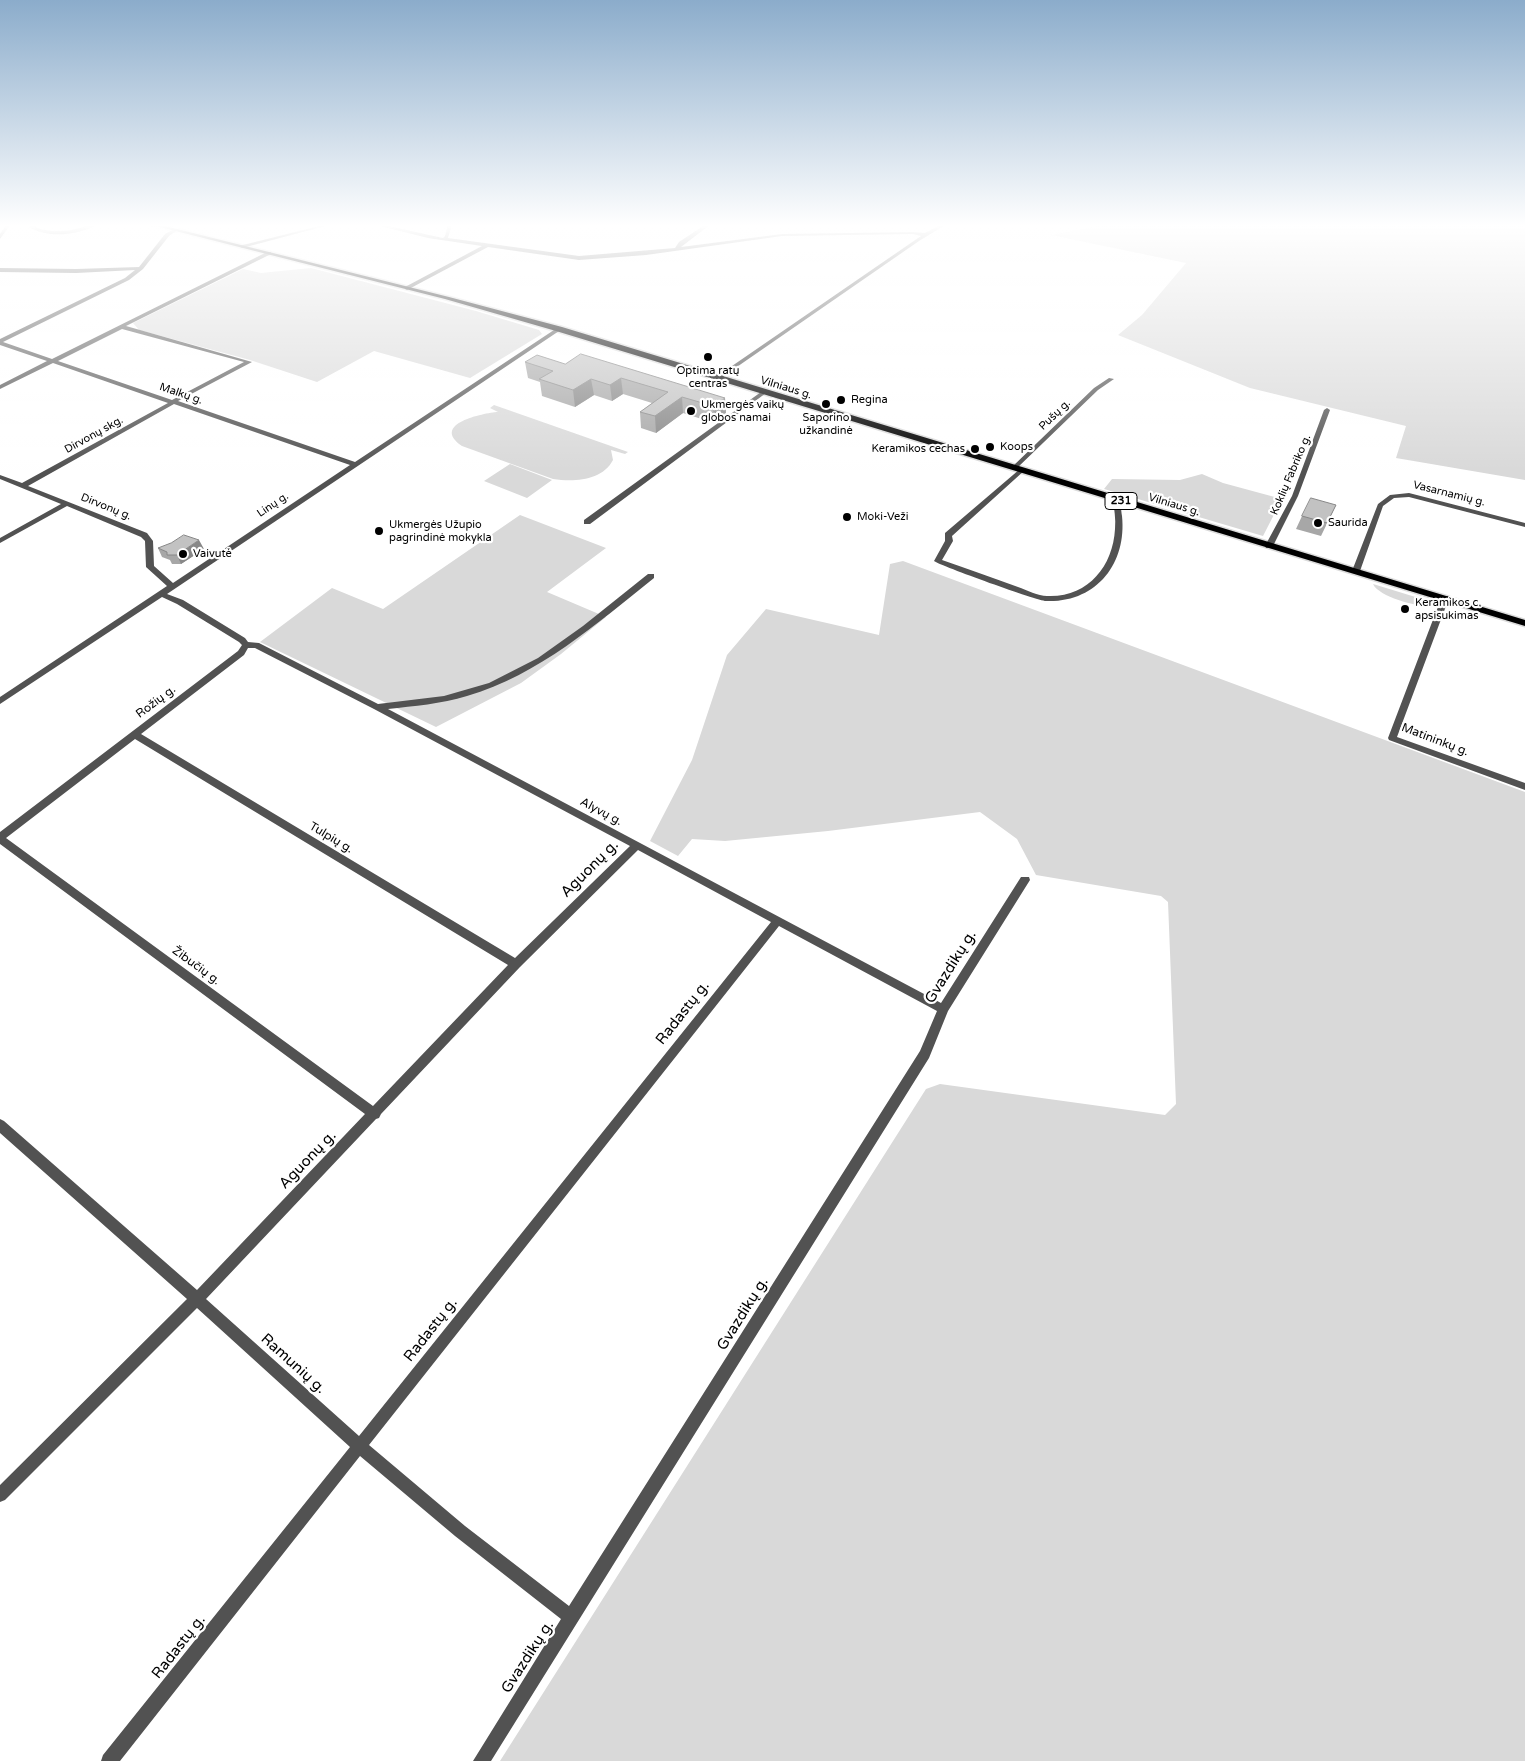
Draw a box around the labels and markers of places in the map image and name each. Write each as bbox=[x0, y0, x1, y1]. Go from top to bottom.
marker: Optima ratų centras bbox=[702, 351, 714, 363]
place label: Optima ratų centras bbox=[677, 364, 739, 390]
place label: Regina bbox=[851, 393, 888, 407]
marker: Regina bbox=[835, 394, 847, 406]
place label: Ukmergės vaikų globos namai bbox=[701, 398, 784, 424]
marker: Saporino užkandinė bbox=[820, 398, 832, 410]
marker: Ukmergės vaikų globos namai bbox=[685, 405, 697, 417]
place label: Saporino užkandinė bbox=[799, 411, 853, 437]
place label: Koops bbox=[1000, 440, 1033, 454]
marker: Koops bbox=[984, 441, 996, 453]
place label: Keramikos cechas bbox=[871, 442, 965, 456]
marker: Keramikos cechas bbox=[969, 443, 981, 455]
place label: Moki-Veži bbox=[857, 510, 908, 524]
marker: Moki-Veži bbox=[841, 511, 853, 523]
place label: Saurida bbox=[1328, 516, 1368, 530]
marker: Saurida bbox=[1312, 517, 1324, 529]
place label: Ukmergės Užupio pagrindinė mokykla bbox=[389, 518, 492, 544]
marker: Ukmergės Užupio pagrindinė mokykla bbox=[373, 525, 385, 537]
place label: Vaivutė bbox=[193, 547, 232, 561]
marker: Vaivutė bbox=[177, 548, 189, 560]
place label: Keramikos c. apsisukimas bbox=[1415, 596, 1481, 622]
marker: Keramikos c. apsisukimas bbox=[1399, 603, 1411, 615]

